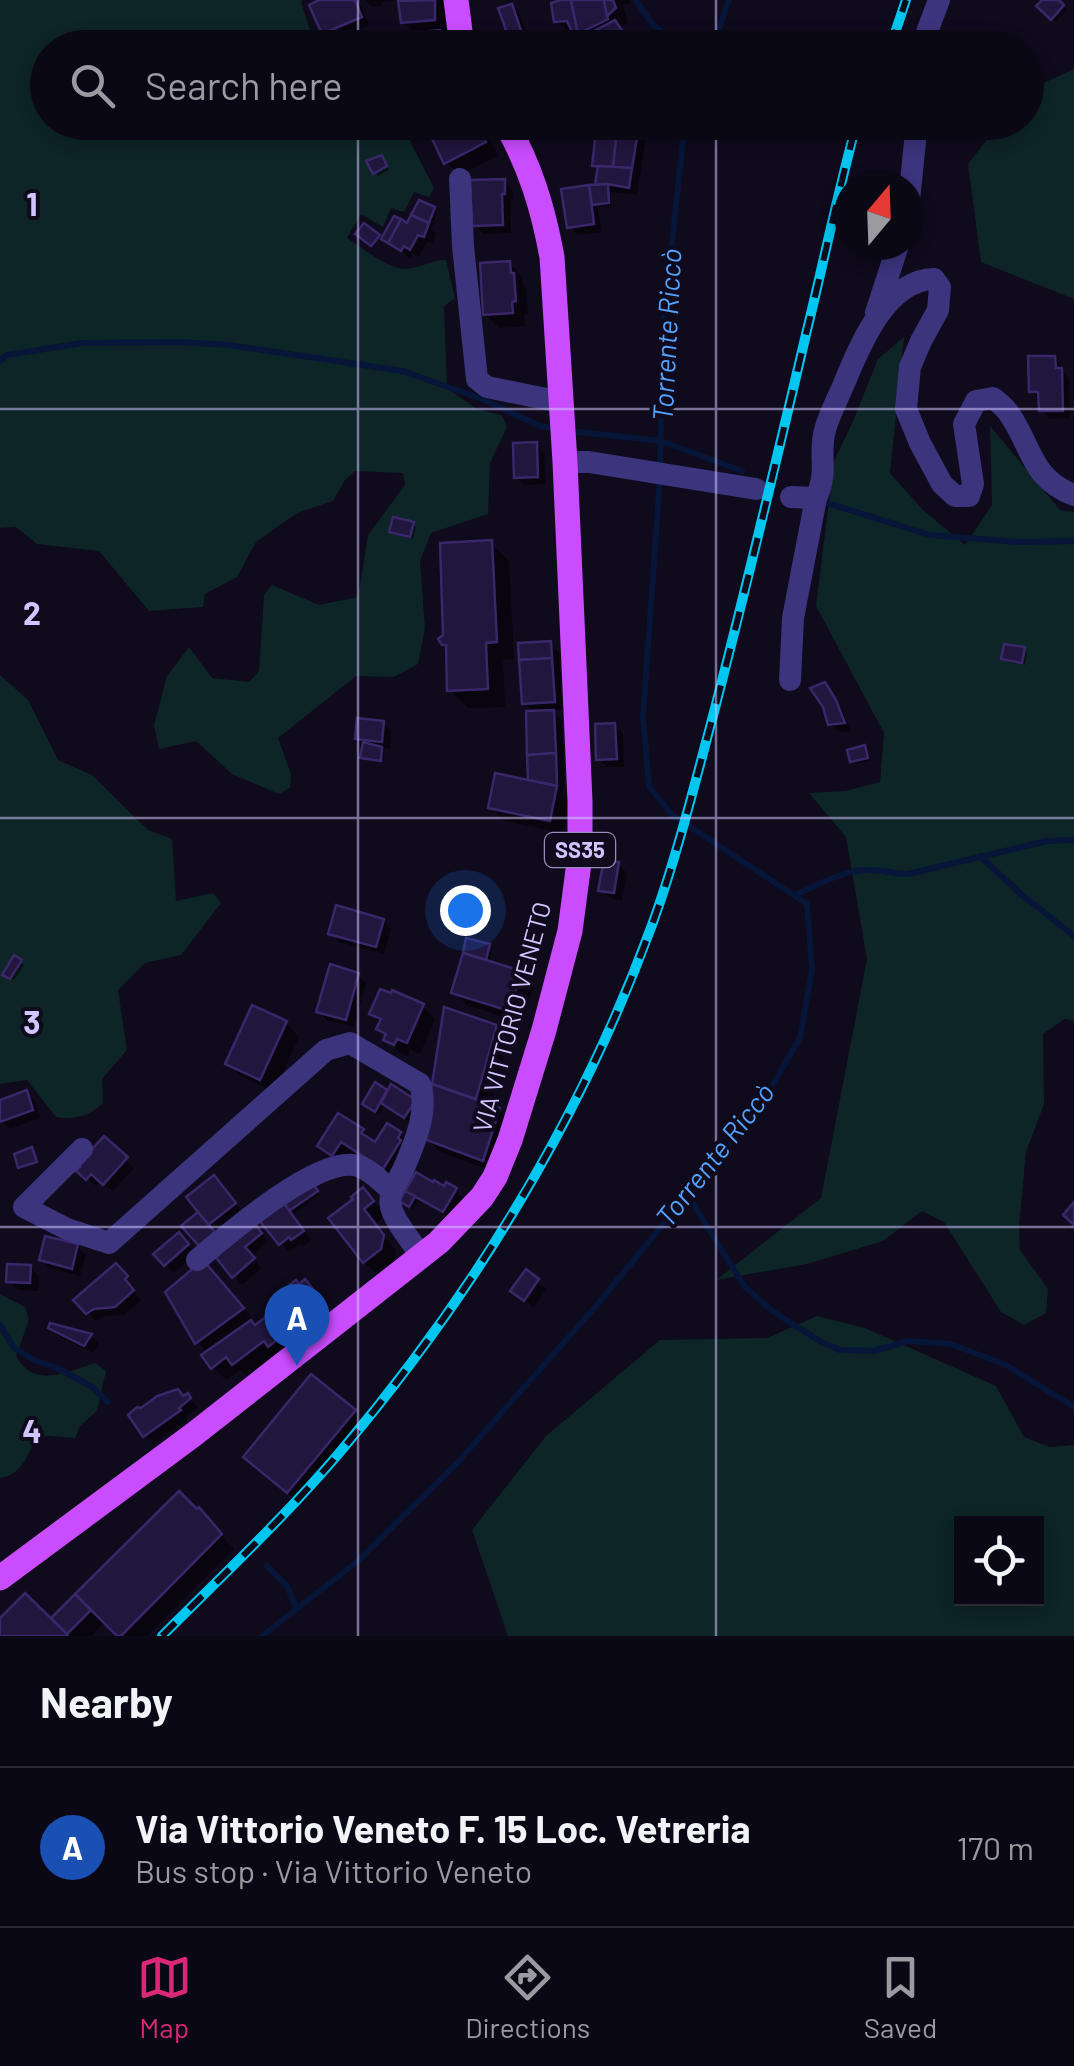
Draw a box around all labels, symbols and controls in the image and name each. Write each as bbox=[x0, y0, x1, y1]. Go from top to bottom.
search box bbox=[30, 30, 1044, 140]
icon: search bbox=[65, 58, 120, 113]
text: Search here bbox=[145, 62, 343, 108]
north arrow bbox=[834, 170, 924, 260]
text: 1 bbox=[26, 184, 38, 222]
water label: Torrente Riccò bbox=[645, 248, 687, 422]
text: 2 bbox=[23, 593, 41, 631]
road number: SS35 bbox=[545, 833, 615, 867]
your location bbox=[440, 885, 491, 936]
street label: VIA VITTORIO VENETO bbox=[466, 898, 556, 1135]
text: 3 bbox=[23, 1002, 41, 1040]
water label: Torrente Riccò bbox=[648, 1076, 781, 1233]
pin: A bbox=[264, 1284, 330, 1366]
text: 4 bbox=[22, 1411, 42, 1449]
map controls bbox=[954, 1516, 1044, 1606]
button: locate bbox=[954, 1516, 1044, 1606]
text: Nearby bbox=[40, 1676, 173, 1726]
text: Via Vittorio Veneto F. 15 Loc. Vetreria bbox=[135, 1805, 751, 1851]
text: A bbox=[62, 1828, 83, 1866]
text: 170 m bbox=[957, 1828, 1034, 1866]
text: Bus stop · Via Vittorio Veneto bbox=[135, 1851, 532, 1889]
tab: Map bbox=[137, 1950, 192, 2044]
tab: Directions bbox=[465, 1950, 590, 2044]
tab: Saved bbox=[864, 1950, 937, 2044]

